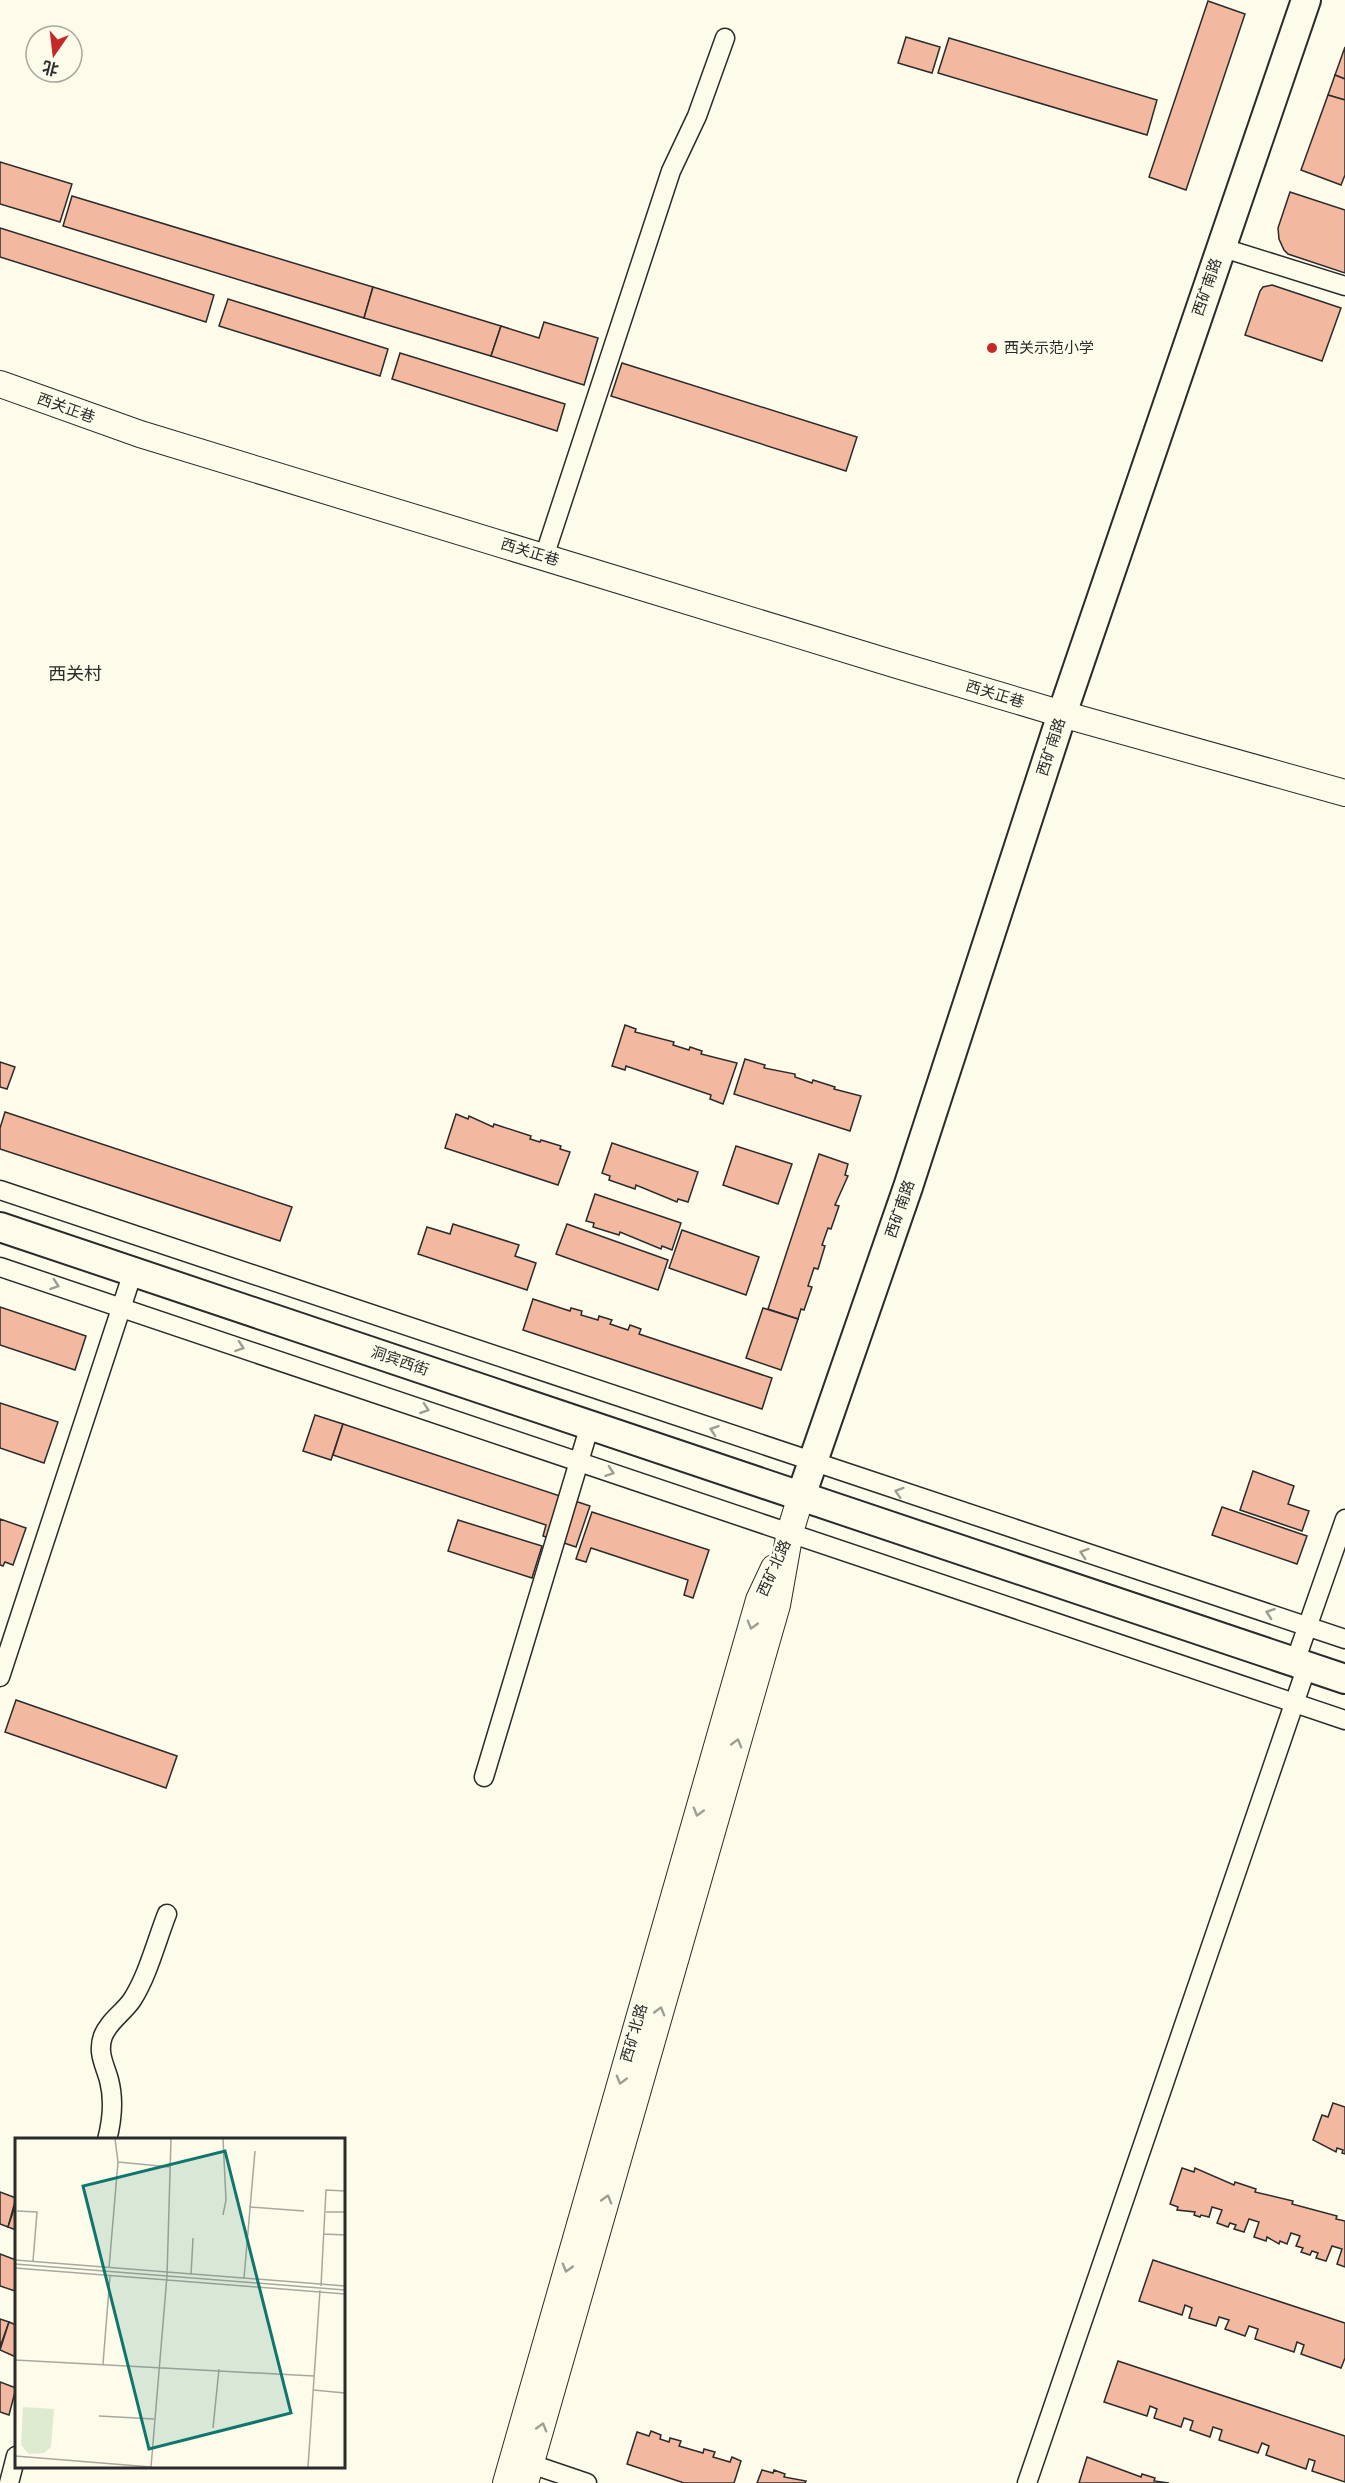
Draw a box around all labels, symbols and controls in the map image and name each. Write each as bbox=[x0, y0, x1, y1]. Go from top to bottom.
north arrow bbox=[24, 24, 84, 84]
text: 北 bbox=[40, 58, 60, 80]
street label: 西矿南路 bbox=[1188, 255, 1224, 318]
place label: 西关示范小学 bbox=[1004, 338, 1094, 356]
marker: 西关示范小学 bbox=[985, 341, 999, 355]
street label: 西关正巷 bbox=[35, 388, 98, 426]
street label: 西关正巷 bbox=[499, 534, 562, 568]
district label: 西关村 bbox=[48, 662, 102, 684]
street label: 西关正巷 bbox=[964, 676, 1027, 710]
street label: 西矿南路 bbox=[1032, 715, 1068, 778]
street label: 西矿南路 bbox=[881, 1177, 917, 1240]
one-way arrow bbox=[50, 1278, 60, 1290]
one-way arrow bbox=[234, 1340, 245, 1353]
street label: 洞宾西街 bbox=[369, 1342, 432, 1378]
one-way arrow bbox=[419, 1402, 430, 1415]
one-way arrow bbox=[709, 1425, 720, 1437]
one-way arrow bbox=[604, 1464, 615, 1477]
one-way arrow bbox=[894, 1487, 905, 1499]
street label: 西矿北路 bbox=[753, 1537, 794, 1599]
one-way arrow bbox=[1079, 1547, 1090, 1560]
one-way arrow bbox=[1265, 1608, 1276, 1621]
one-way arrow bbox=[747, 1619, 759, 1630]
one-way arrow bbox=[730, 1738, 742, 1749]
one-way arrow bbox=[693, 1806, 705, 1817]
street label: 西矿北路 bbox=[616, 2001, 650, 2064]
one-way arrow bbox=[653, 2007, 666, 2017]
one-way arrow bbox=[616, 2075, 628, 2085]
inset map bbox=[15, 2138, 345, 2468]
one-way arrow bbox=[600, 2194, 612, 2205]
one-way arrow bbox=[562, 2262, 574, 2273]
one-way arrow bbox=[534, 2422, 547, 2432]

